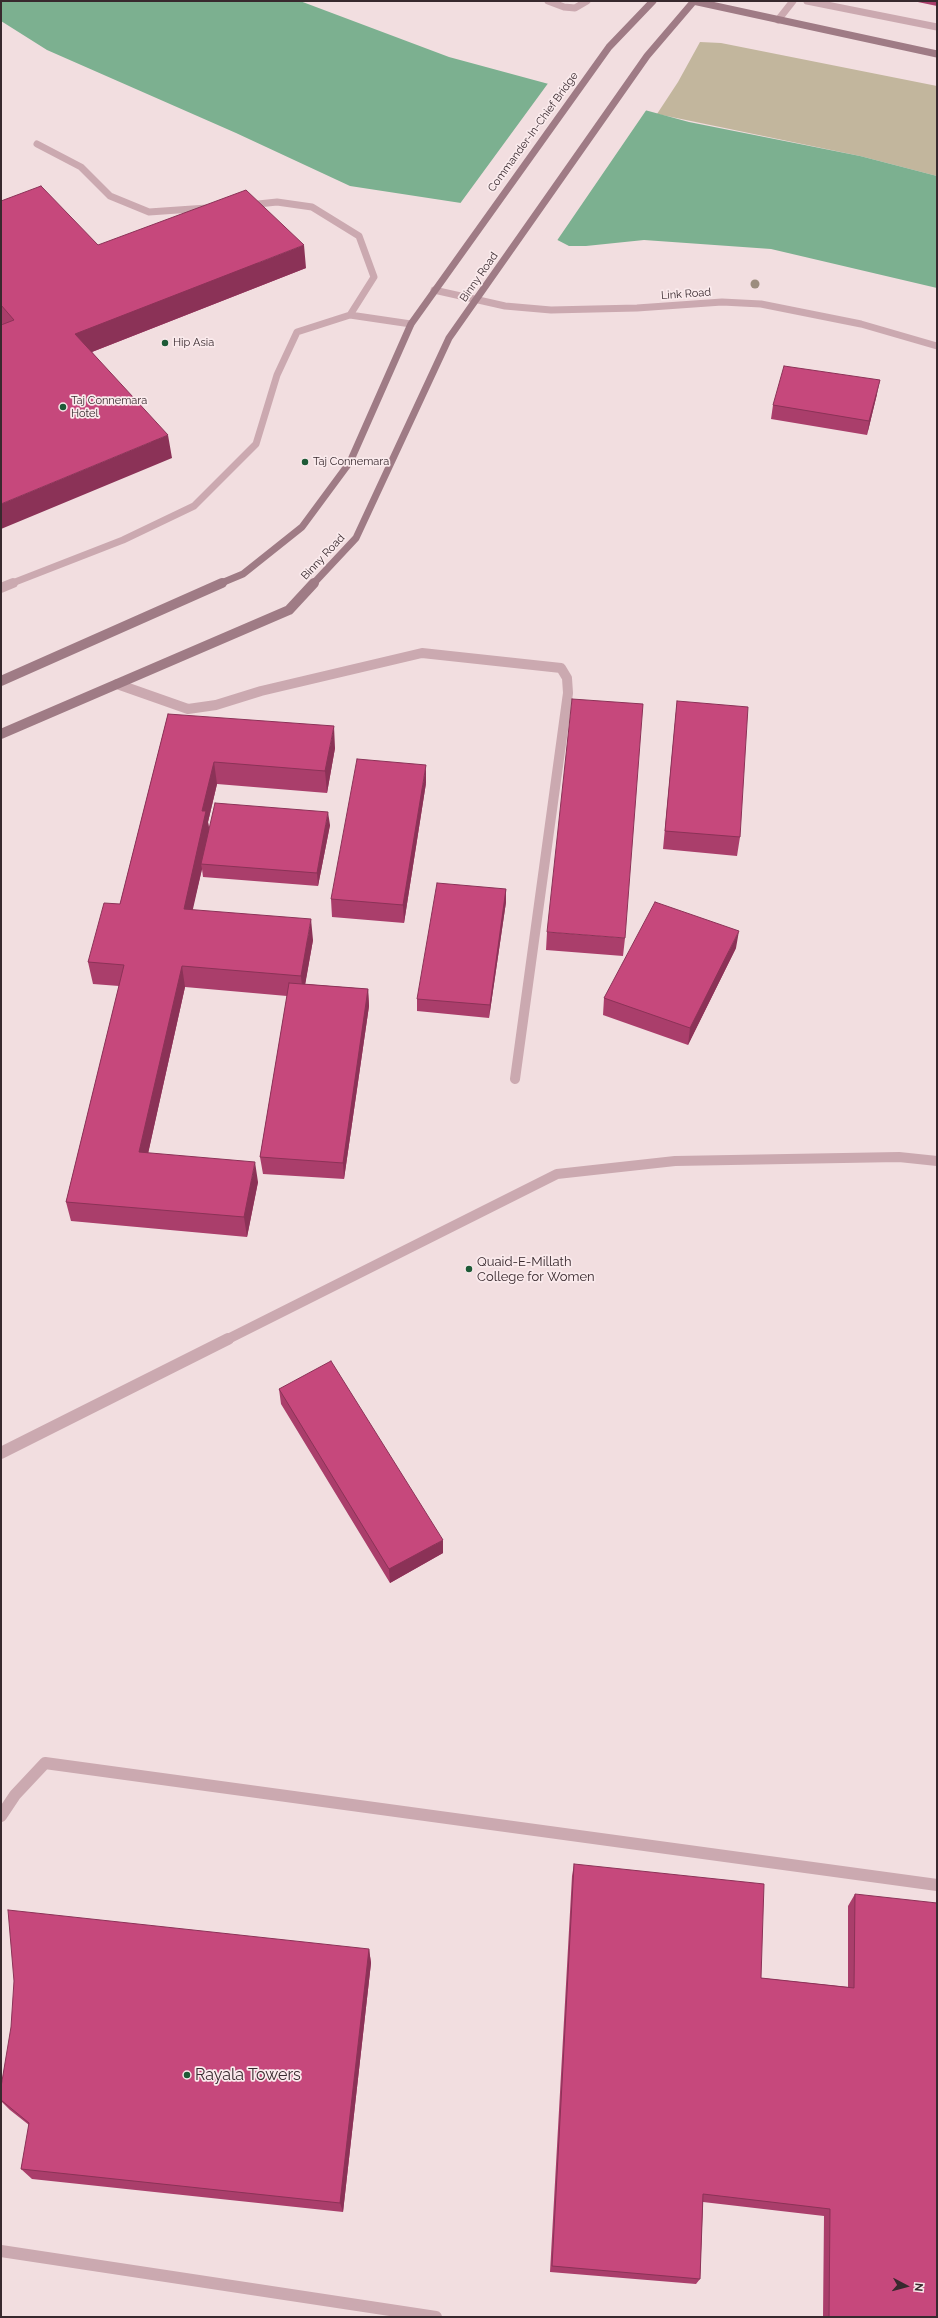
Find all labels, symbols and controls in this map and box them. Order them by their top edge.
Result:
street label: Commander-In-Chief Bridge [485,70,581,194]
street label: Binny Road [457,250,501,304]
street label: Link Road [660,286,712,302]
place label: Hip Asia [173,336,214,350]
marker: Hip Asia [160,338,170,348]
place label: Taj Connemara Hotel [71,394,147,420]
marker: Taj Connemara Hotel [58,402,68,412]
place label: Taj Connemara [313,455,389,469]
marker: Taj Connemara [300,457,310,467]
street label: Binny Road [299,531,347,583]
place label: Quaid-E-Millath College for Women [477,1254,595,1285]
marker: Quaid-E-Millath College for Women [464,1264,474,1274]
place label: Rayala Towers [195,2065,301,2085]
marker: Rayala Towers [182,2070,192,2080]
north arrow [886,2266,926,2306]
text: N [912,2282,925,2292]

